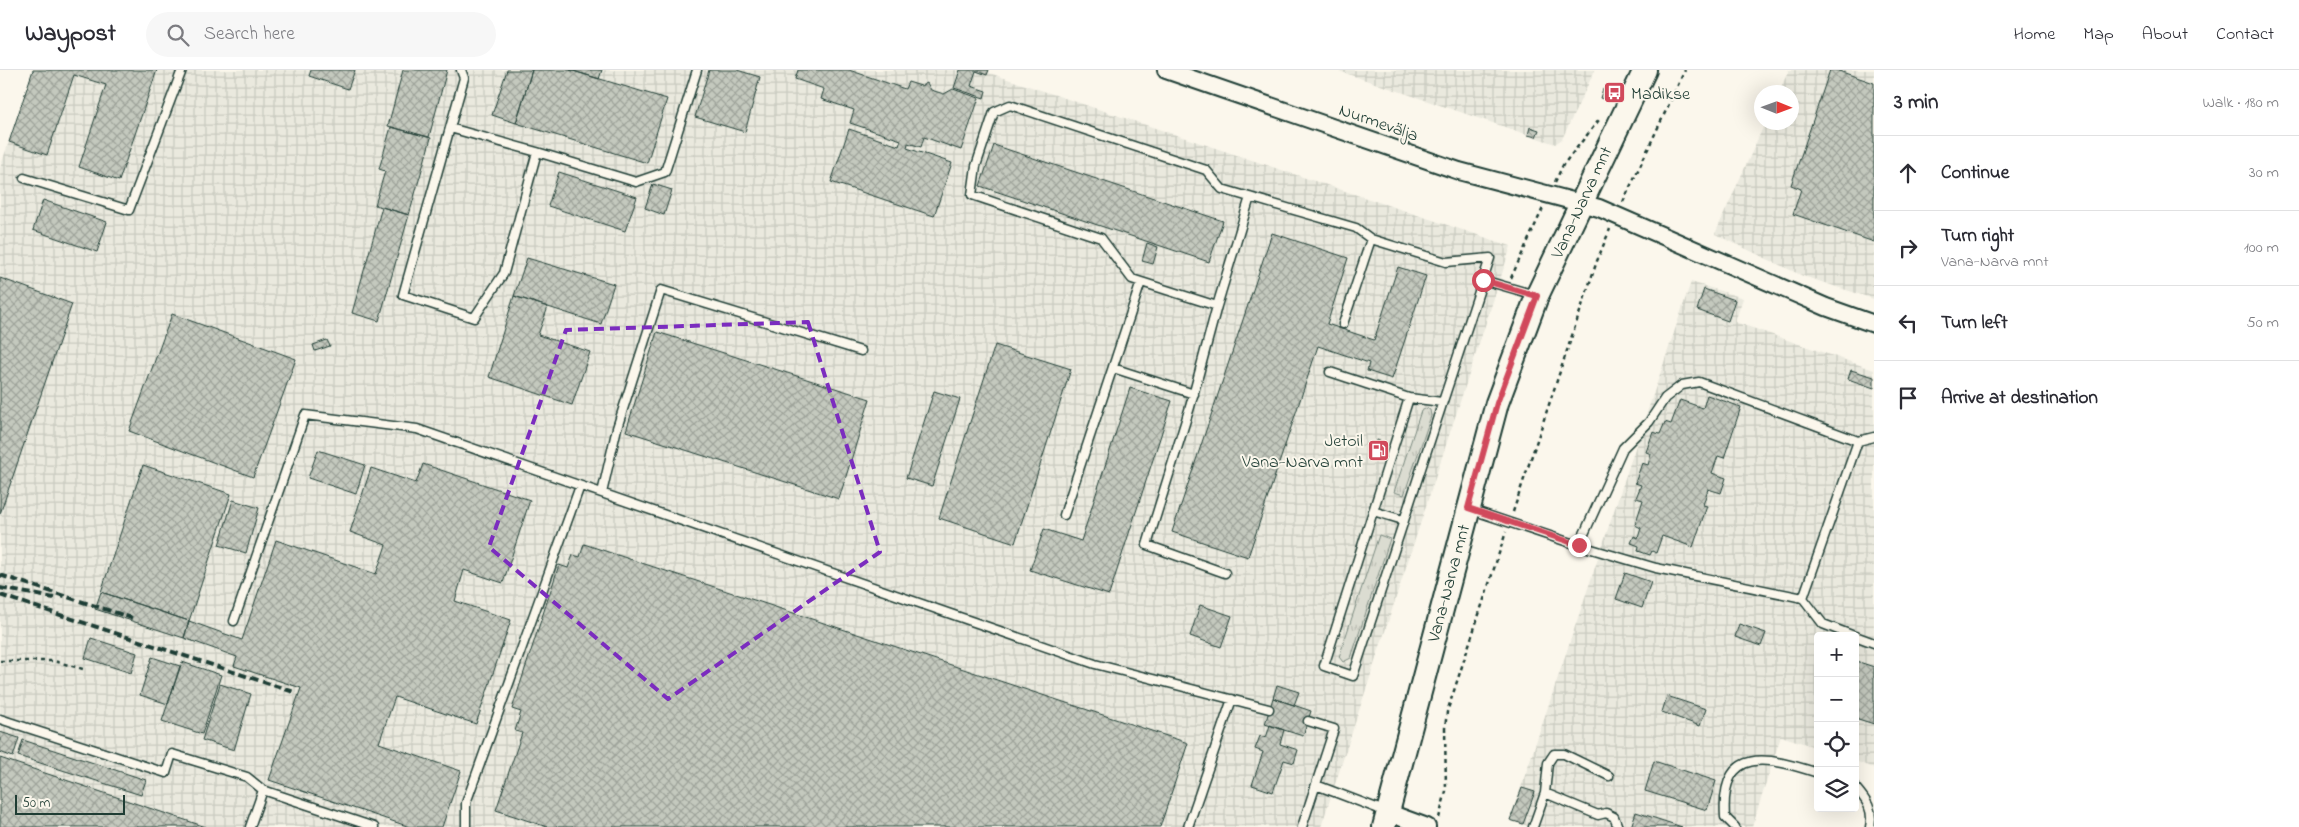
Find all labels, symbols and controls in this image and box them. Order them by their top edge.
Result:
search box [146,12,496,57]
text: Waypost [25,17,116,52]
icon: search [164,21,192,49]
text: Search here [204,21,295,48]
text: Home [2014,22,2055,48]
text: Map [2083,22,2114,48]
text: About [2142,22,2188,48]
text: Contact [2216,22,2274,48]
bus stop icon: Madikse [1603,81,1627,105]
place label: Madikse [1631,82,1691,108]
north arrow [1754,85,1799,130]
text: 3 min [1894,88,1938,118]
text: Walk · 180 m [2202,91,2279,115]
street label: Nurmevälja [1335,98,1422,150]
street label: Vana-Narva mnt [1545,143,1620,264]
icon: ahead [1894,159,1922,187]
text: Continue [1941,160,2009,187]
text: 30 m [2249,161,2279,185]
text: Turn right [1941,223,2014,250]
icon: right [1894,234,1922,262]
text: 100 m [2244,236,2279,260]
text: Vana-Narva mnt [1941,250,2049,274]
route start [1472,269,1495,292]
icon: left [1894,309,1922,337]
text: Turn left [1941,310,2008,337]
text: 50 m [2247,311,2279,335]
icon: arrive [1894,384,1922,412]
text: Arrive at destination [1941,385,2098,412]
place label: Jetoil Vana-Narva mnt [1241,429,1363,476]
fuel station icon: Jetoil Vana-Narva mnt [1367,438,1391,462]
street label: Vana-Narva mnt [1421,522,1478,646]
route end [1568,534,1591,557]
map controls [1814,632,1859,812]
button: + [1814,632,1859,677]
button: − [1814,677,1859,722]
button: locate [1814,722,1859,767]
button: layers [1814,767,1859,812]
scale bar [15,792,125,815]
text: 50 m [22,793,50,814]

